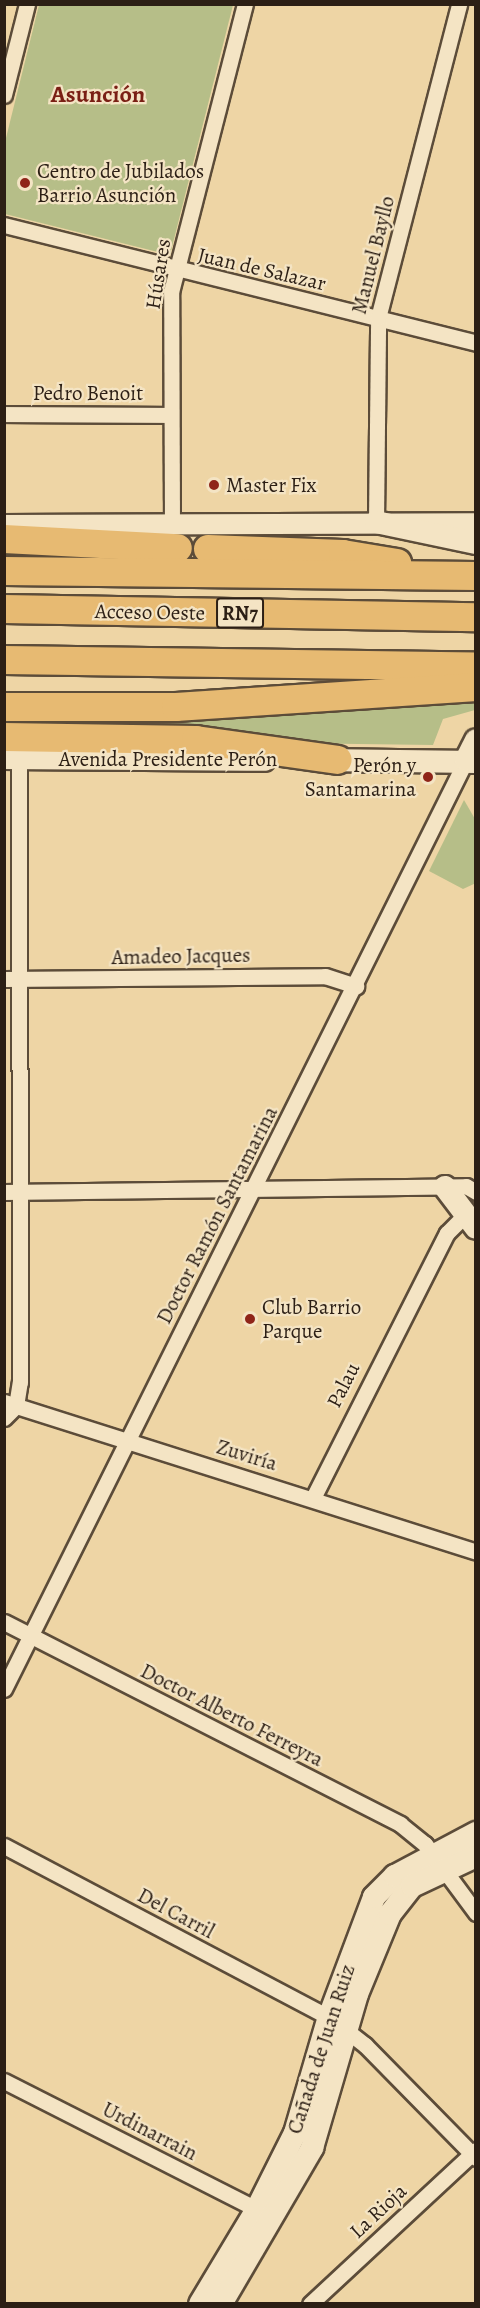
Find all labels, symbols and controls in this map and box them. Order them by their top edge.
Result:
district label: Asunción [51,81,145,109]
place label: Centro de Jubilados Barrio Asunción [37,158,204,208]
marker: Centro de Jubilados Barrio Asunción [18,176,32,190]
street label: Manuel Bayllo [346,193,400,317]
street label: Húsares [140,237,176,311]
street label: Juan de Salazar [195,242,329,296]
street label: Pedro Benoit [33,380,143,406]
place label: Master Fix [226,472,317,498]
marker: Master Fix [207,478,221,492]
road number: RN7 [216,596,264,630]
street label: Acceso Oeste [95,598,205,626]
street label: Avenida Presidente Perón [59,746,277,772]
place label: Perón y Santamarina [305,752,416,802]
marker: Perón y Santamarina [421,770,435,784]
street label: Amadeo Jacques [111,942,251,970]
street label: Doctor Ramón Santamarina [151,1102,283,1328]
place label: Club Barrio Parque [262,1294,361,1344]
marker: Club Barrio Parque [243,1312,257,1326]
street label: Palau [321,1358,365,1412]
street label: Zuviría [214,1434,280,1476]
street label: Doctor Alberto Ferreyra [136,1658,328,1772]
street label: Del Carril [133,1882,219,1944]
street label: Cañada de Juan Ruiz [282,1961,360,2137]
street label: Urdinarrain [98,2096,202,2166]
street label: La Rioja [344,2178,412,2244]

